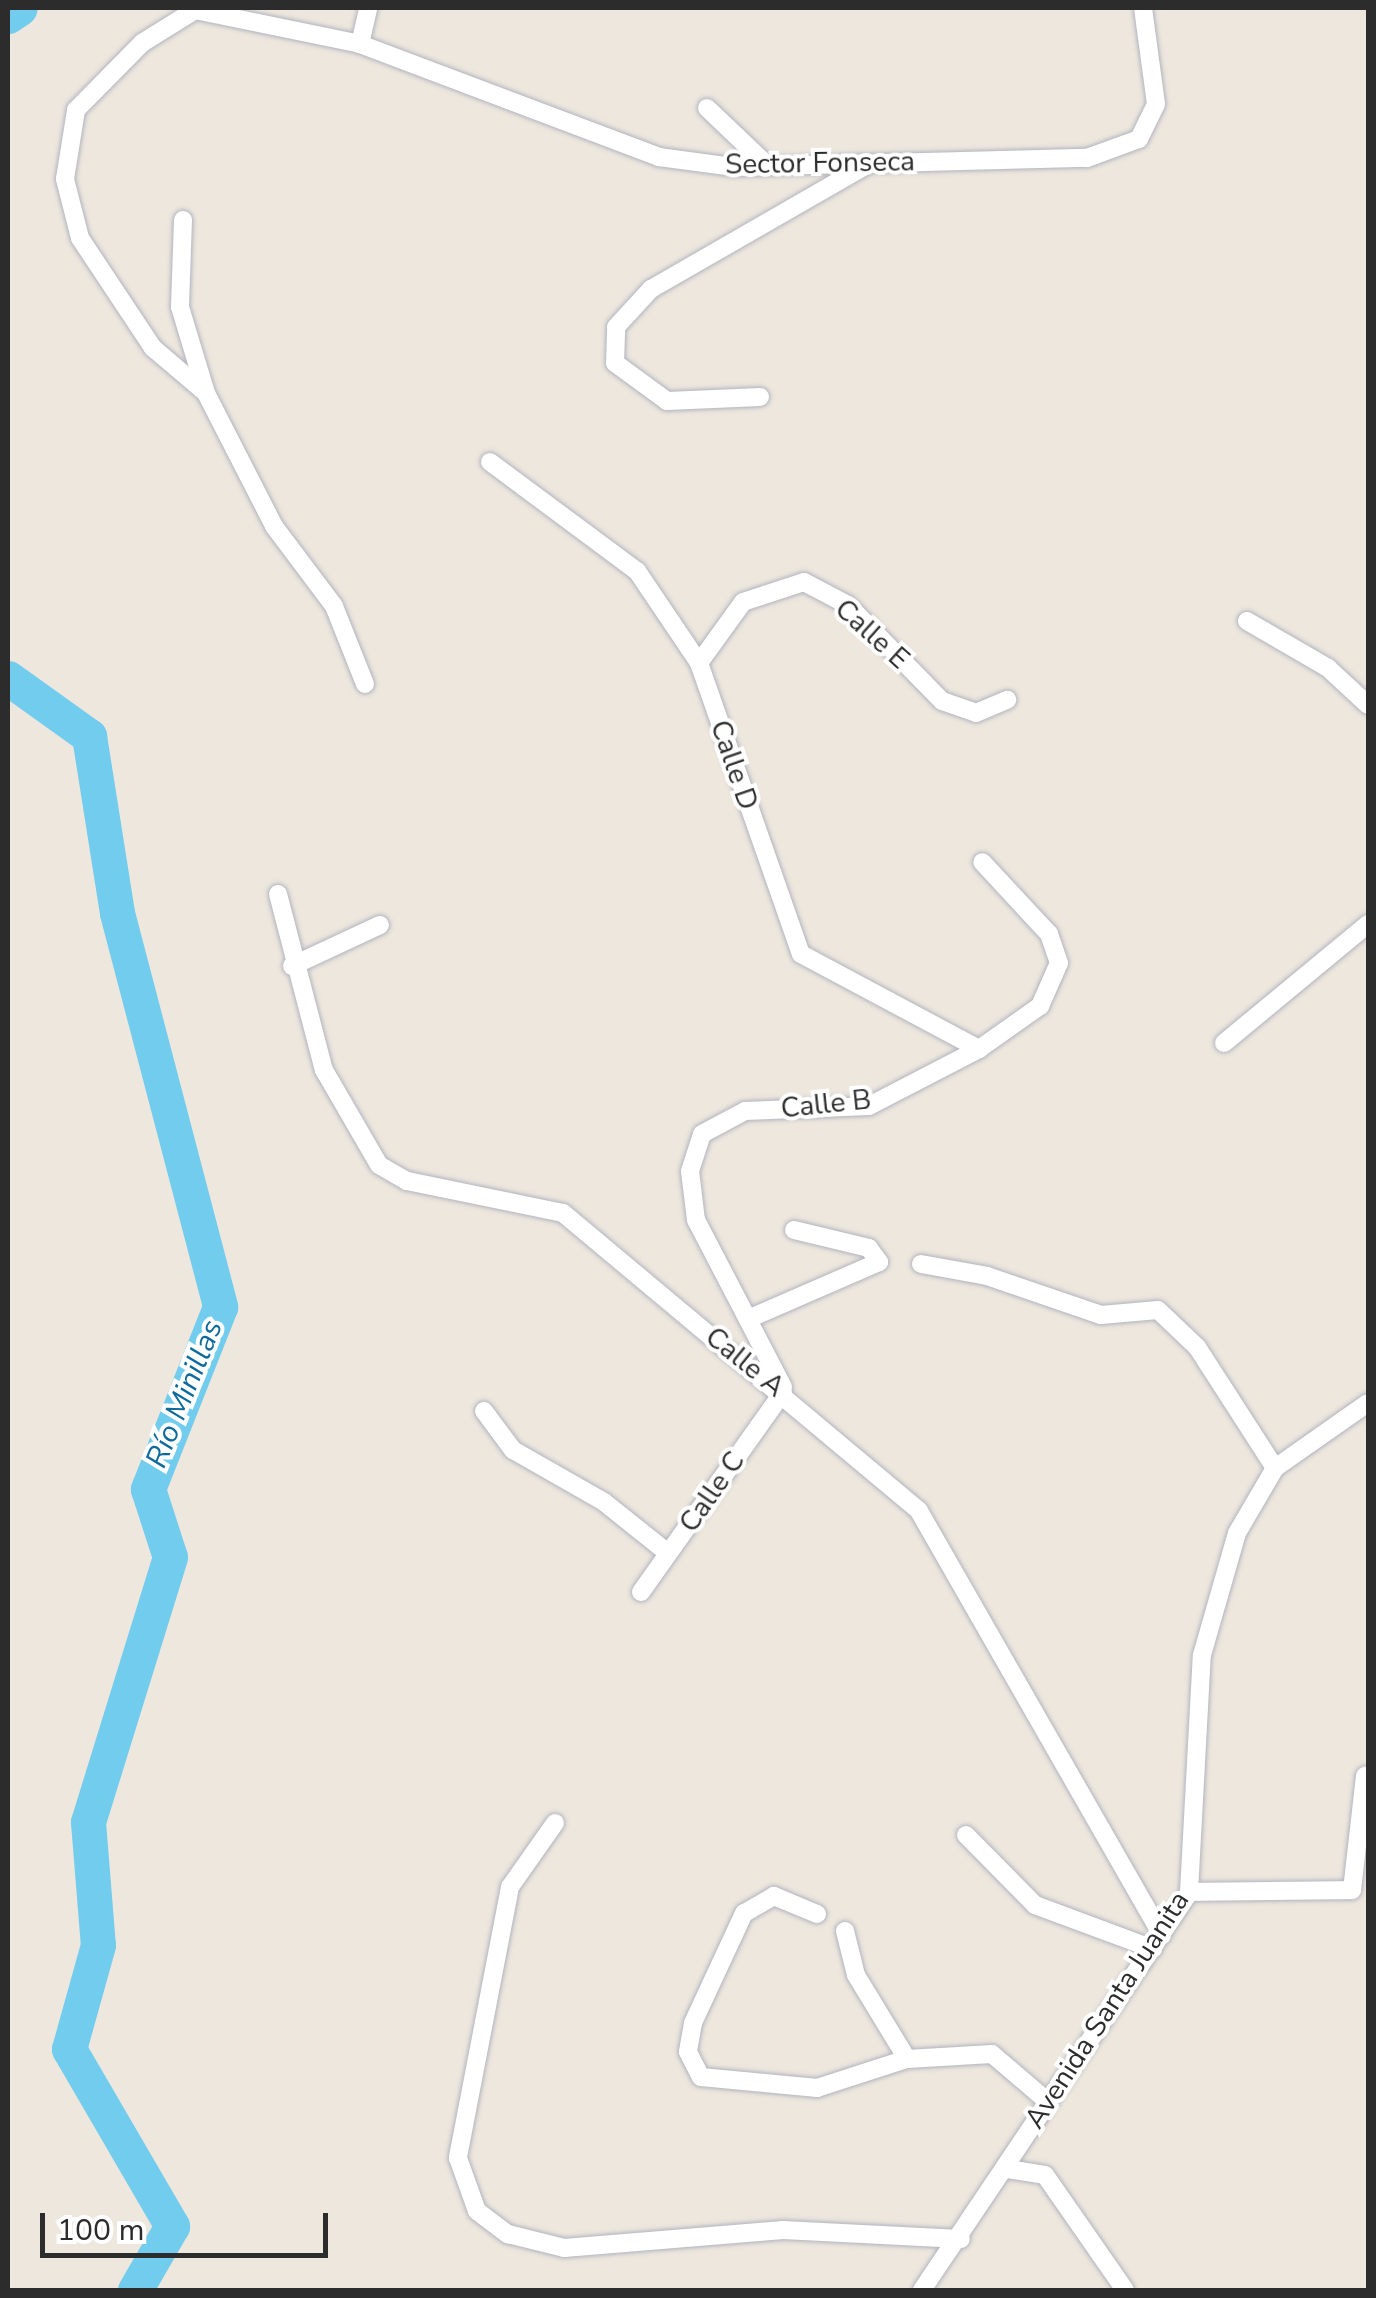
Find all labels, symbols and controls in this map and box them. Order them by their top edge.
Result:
street label: Sector Fonseca [725,145,915,181]
street label: Calle E [828,592,916,676]
street label: Calle D [703,716,765,814]
street label: Calle B [779,1083,873,1125]
water label: Río Minillas [139,1315,231,1473]
street label: Calle A [699,1320,791,1404]
street label: Calle C [672,1445,752,1539]
street label: Avenida Santa Juanita [1018,1885,1196,2135]
scale bar [45,2193,332,2255]
text: 100 m [57,2210,144,2251]

